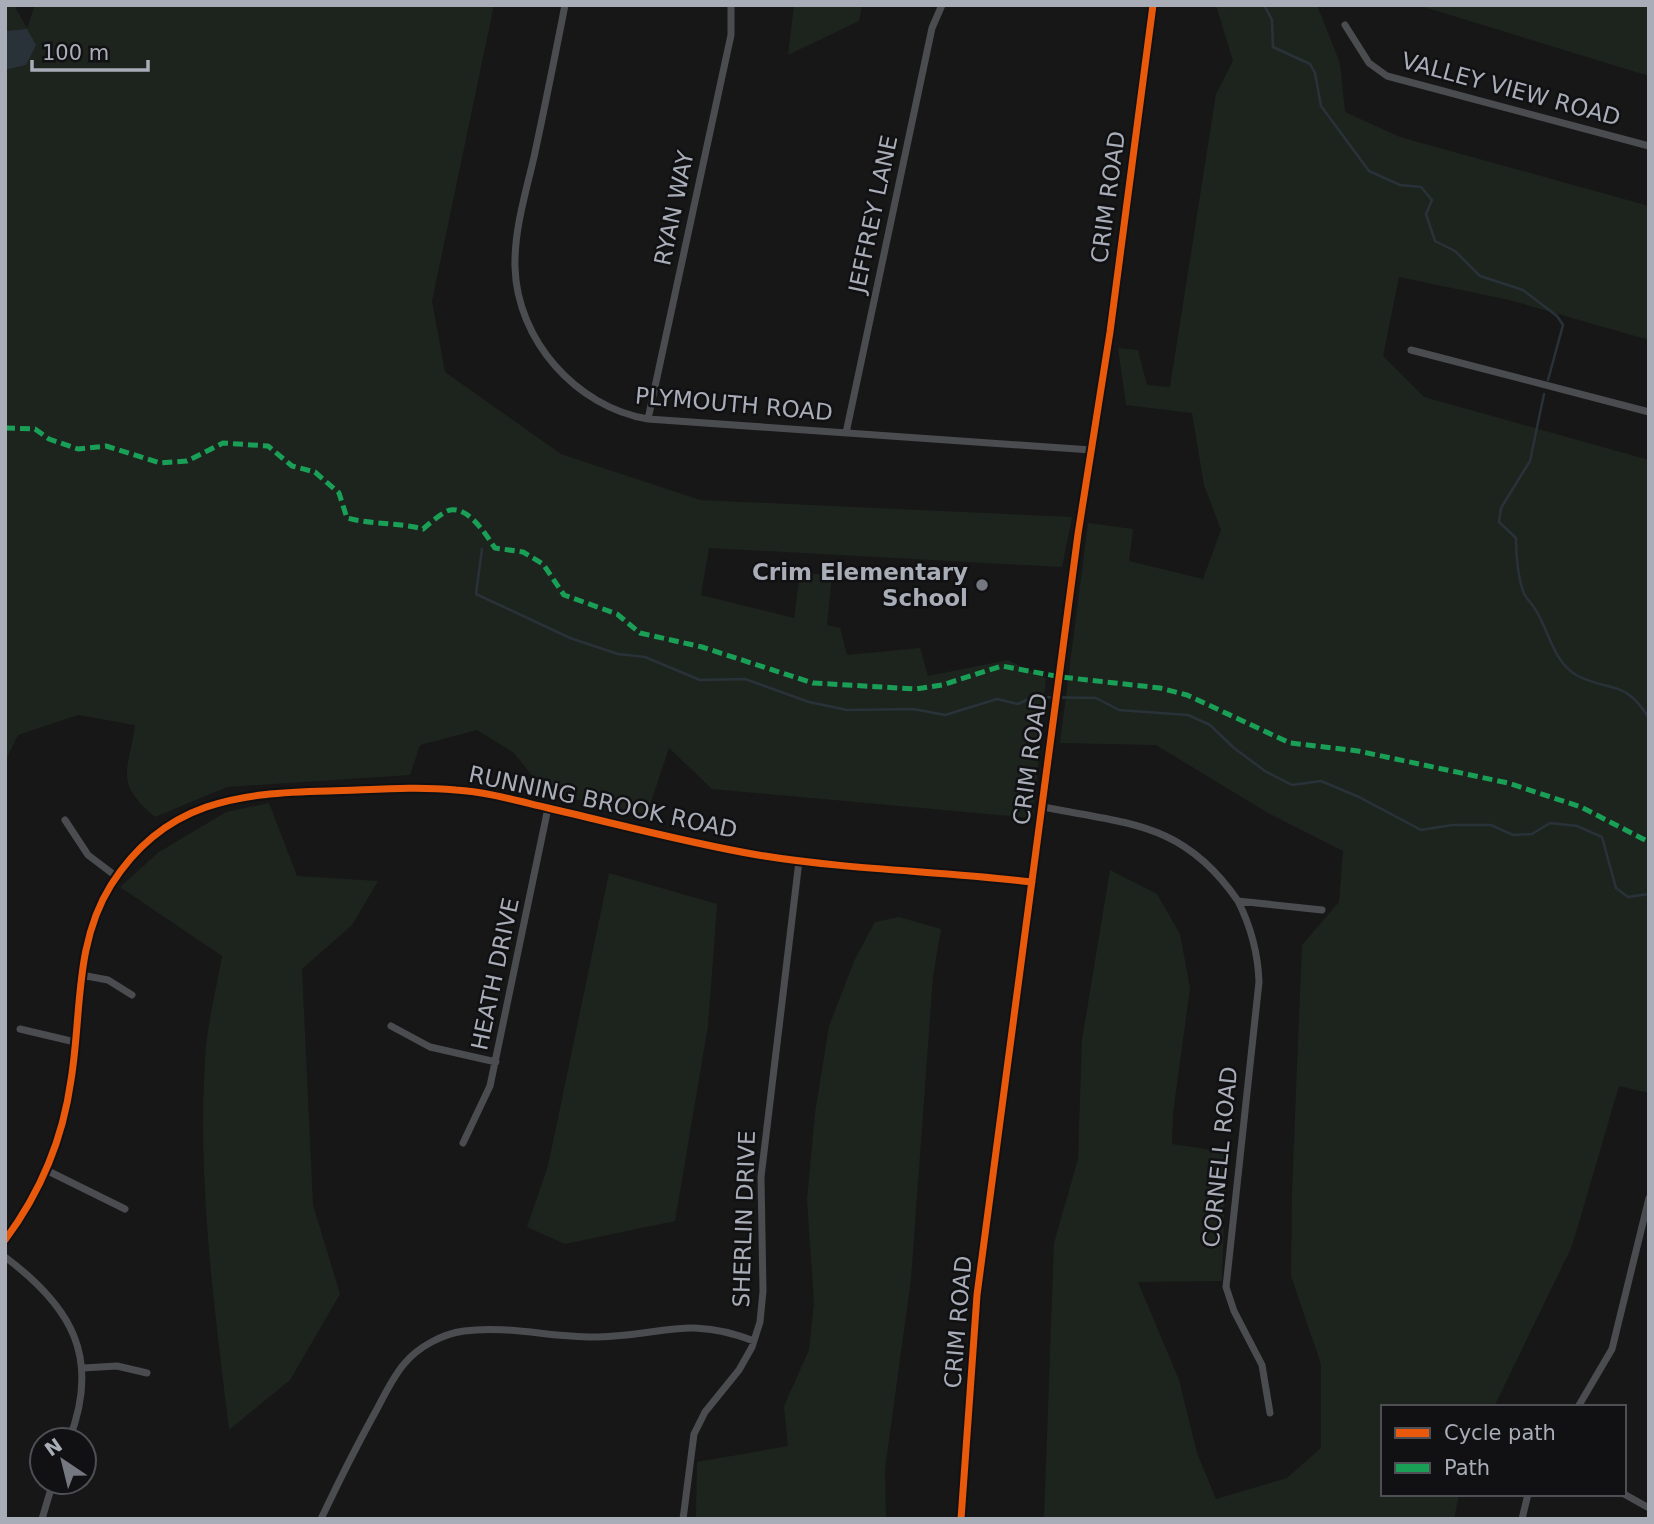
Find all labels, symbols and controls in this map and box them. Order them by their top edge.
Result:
scale bar [32,28,147,72]
text: 100 m [42,41,109,65]
street label: VALLEY VIEW ROAD [1399,47,1623,131]
street label: CRIM ROAD [1086,129,1130,265]
street label: JEFFREY LANE [843,133,902,297]
street label: RYAN WAY [649,147,699,268]
street label: PLYMOUTH ROAD [634,382,834,426]
place label: Crim Elementary School [752,559,968,611]
marker: Crim Elementary School [974,577,990,593]
street label: CRIM ROAD [1008,691,1052,827]
street label: RUNNING BROOK ROAD [466,761,740,843]
street label: HEATH DRIVE [466,895,524,1053]
street label: CORNELL ROAD [1198,1065,1242,1249]
street label: SHERLIN DRIVE [728,1130,760,1308]
street label: CRIM ROAD [939,1255,977,1389]
legend [1381,1405,1626,1496]
text: Cycle path [1444,1421,1556,1445]
north arrow [28,1426,98,1496]
text: N [40,1434,66,1461]
text: Path [1444,1456,1490,1480]

